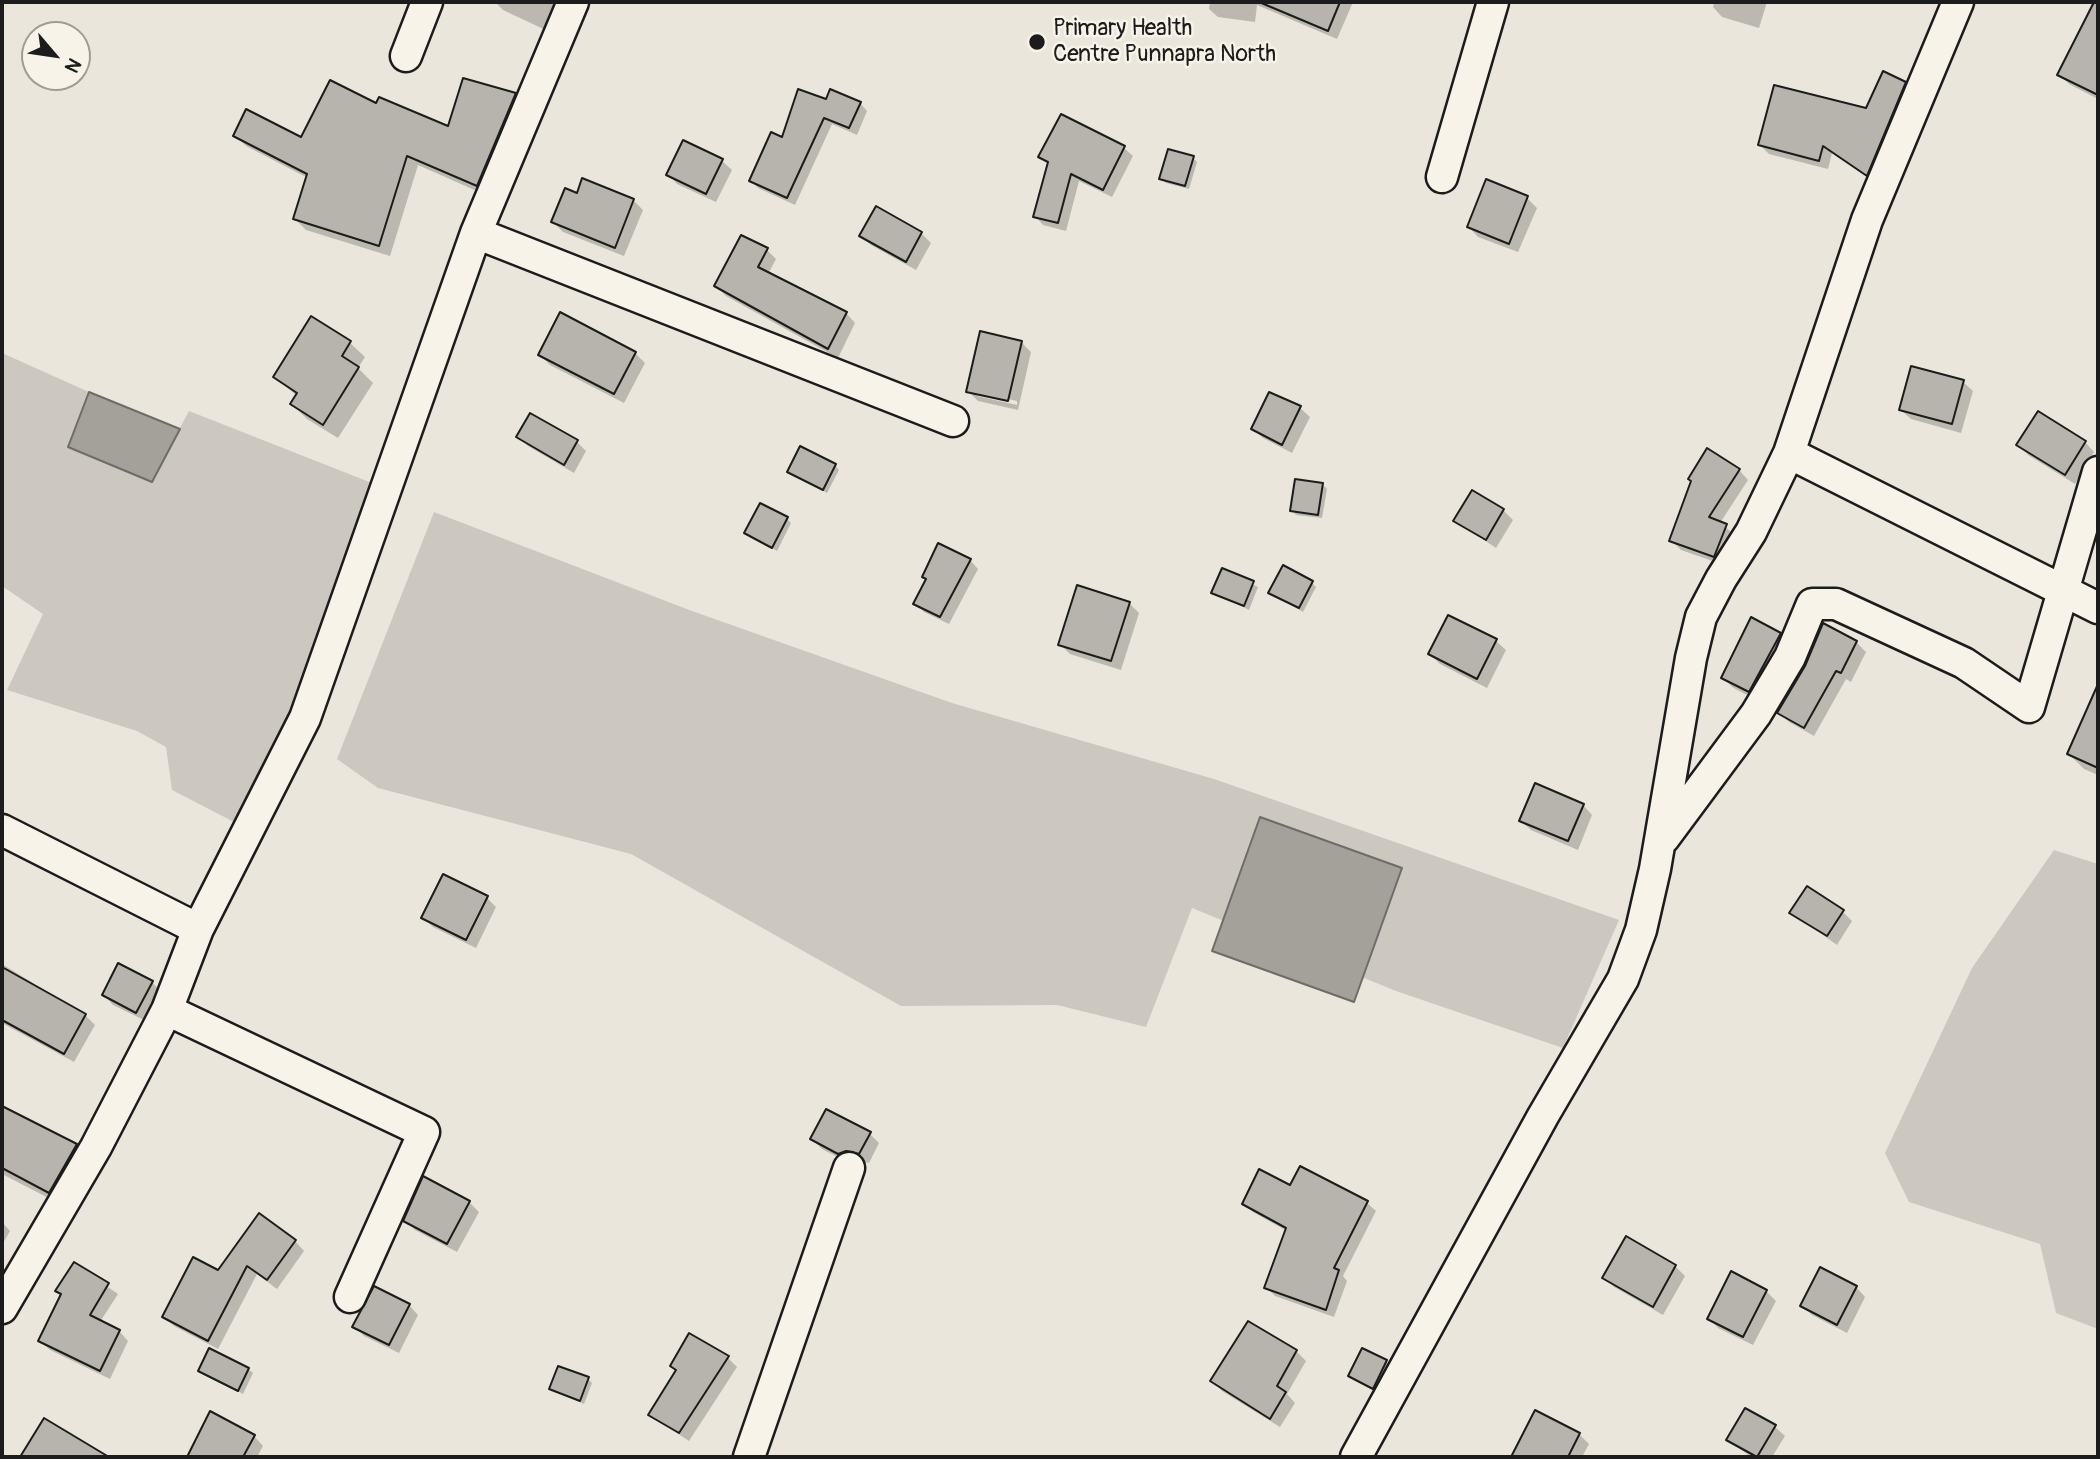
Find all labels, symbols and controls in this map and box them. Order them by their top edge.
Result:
place label: Primary Health Centre Punnapra North [1053,15,1276,69]
north arrow [21,21,91,91]
marker: Primary Health Centre Punnapra North [1027,32,1047,52]
text: N [59,54,86,77]

